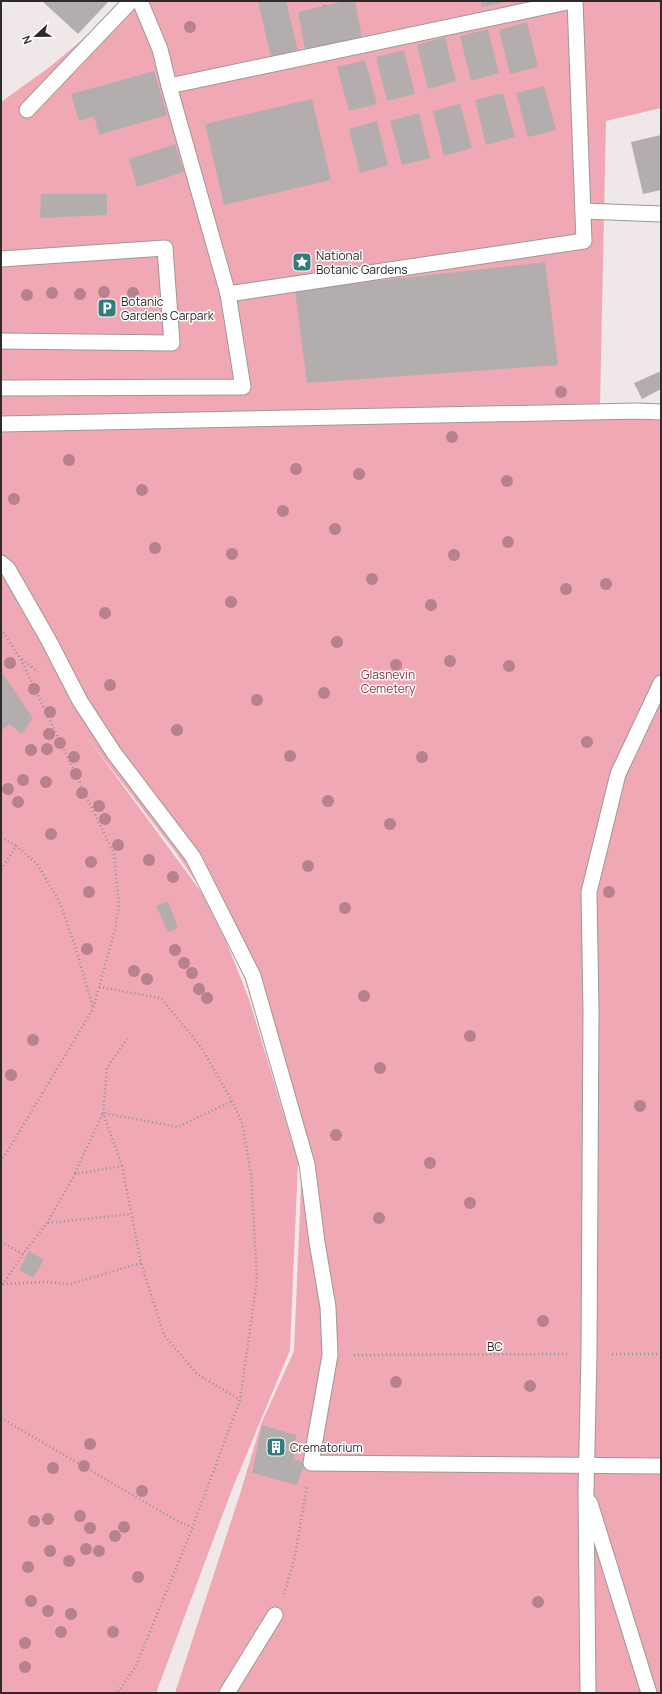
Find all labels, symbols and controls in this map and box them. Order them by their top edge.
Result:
north arrow [16,16,56,56]
text: N [18,33,35,46]
place label: National Botanic Gardens [316,247,408,278]
place icon: National Botanic Gardens [291,251,313,273]
place label: Botanic Gardens Carpark [121,293,215,324]
parking icon: Botanic Gardens Carpark [96,297,118,319]
park label: Glasnevin Cemetery [361,666,416,697]
street label: BC [487,1338,503,1355]
building icon: Crematorium [265,1436,287,1458]
place label: Crematorium [290,1439,363,1456]

